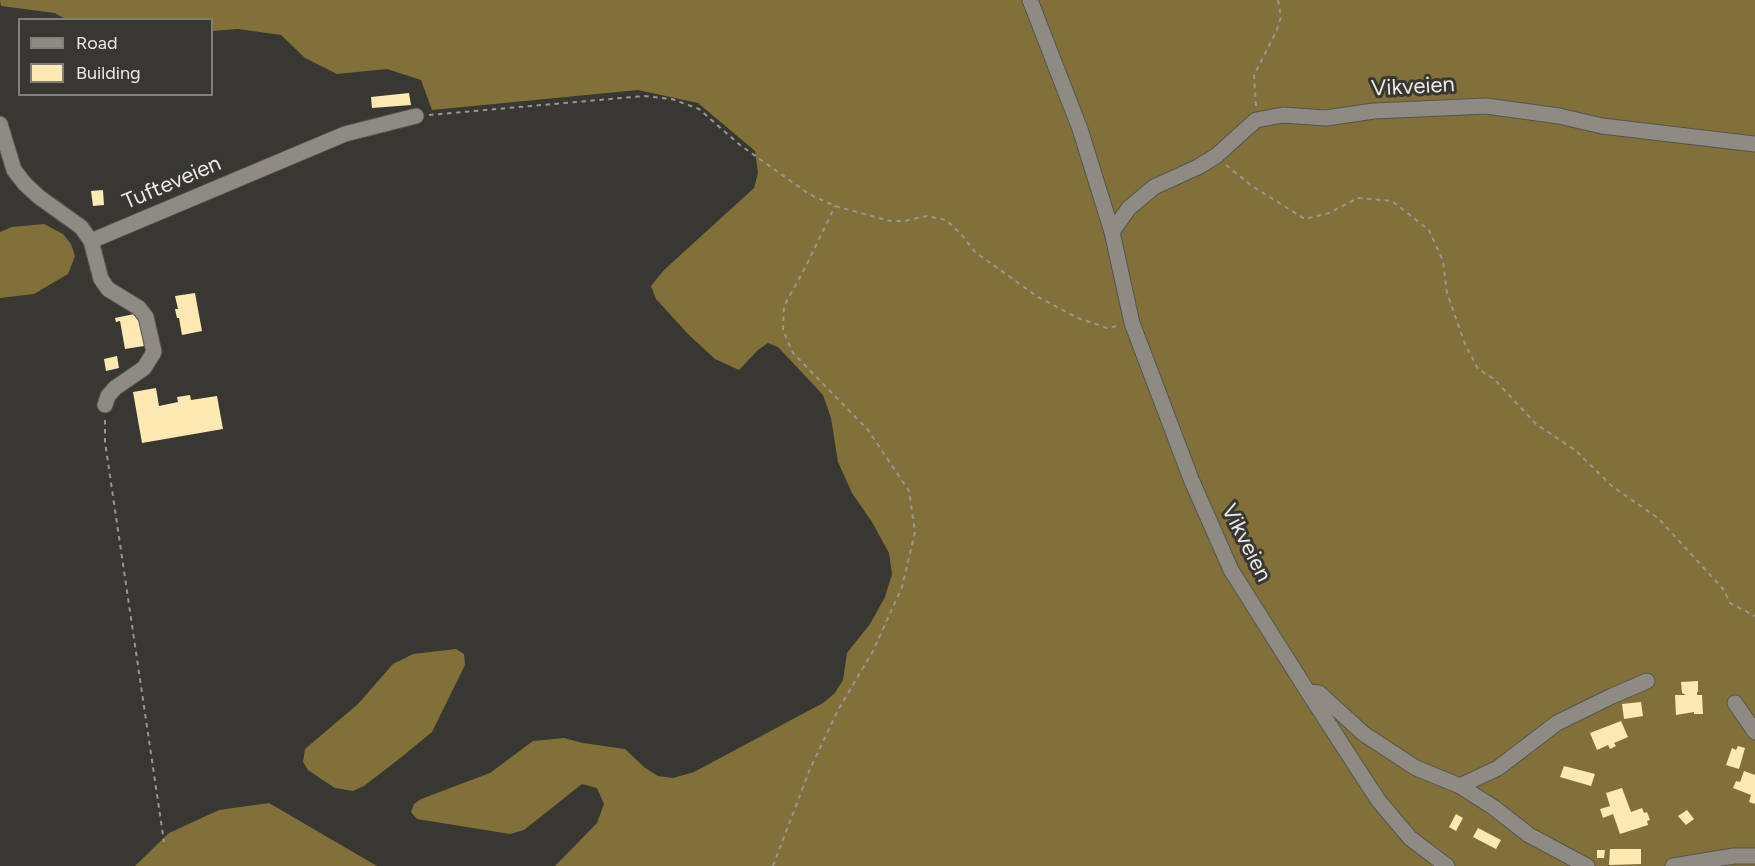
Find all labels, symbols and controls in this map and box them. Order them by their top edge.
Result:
legend [18,18,213,96]
text: Road [76,32,117,54]
text: Building [76,62,141,84]
street label: Vikveien [1371,72,1455,102]
street label: Tufteveien [119,151,225,215]
street label: Vikveien [1215,500,1277,586]

